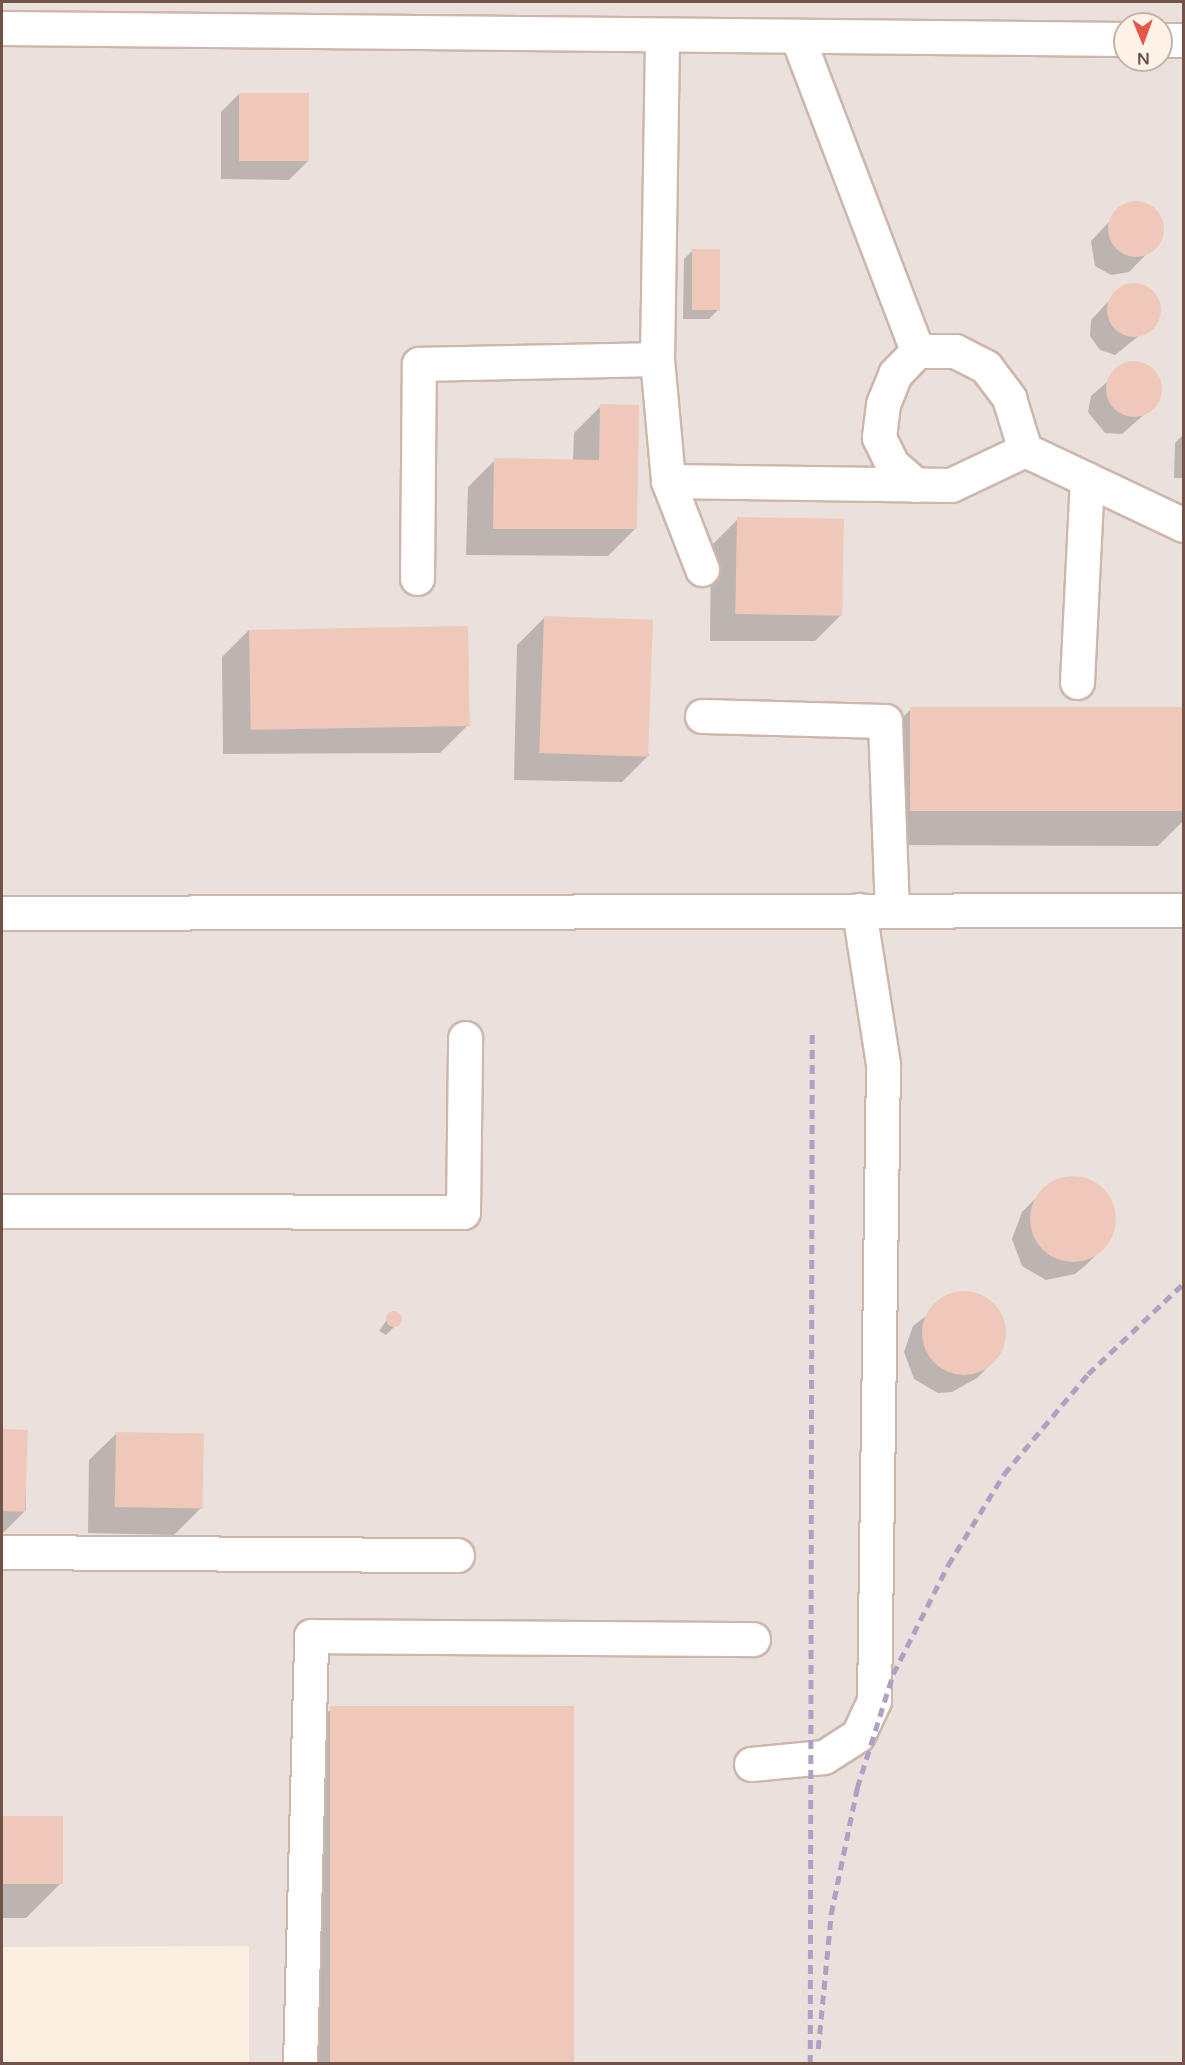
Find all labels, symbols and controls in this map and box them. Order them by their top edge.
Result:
north arrow [1113,12,1173,72]
text: N [1137,48,1150,68]

